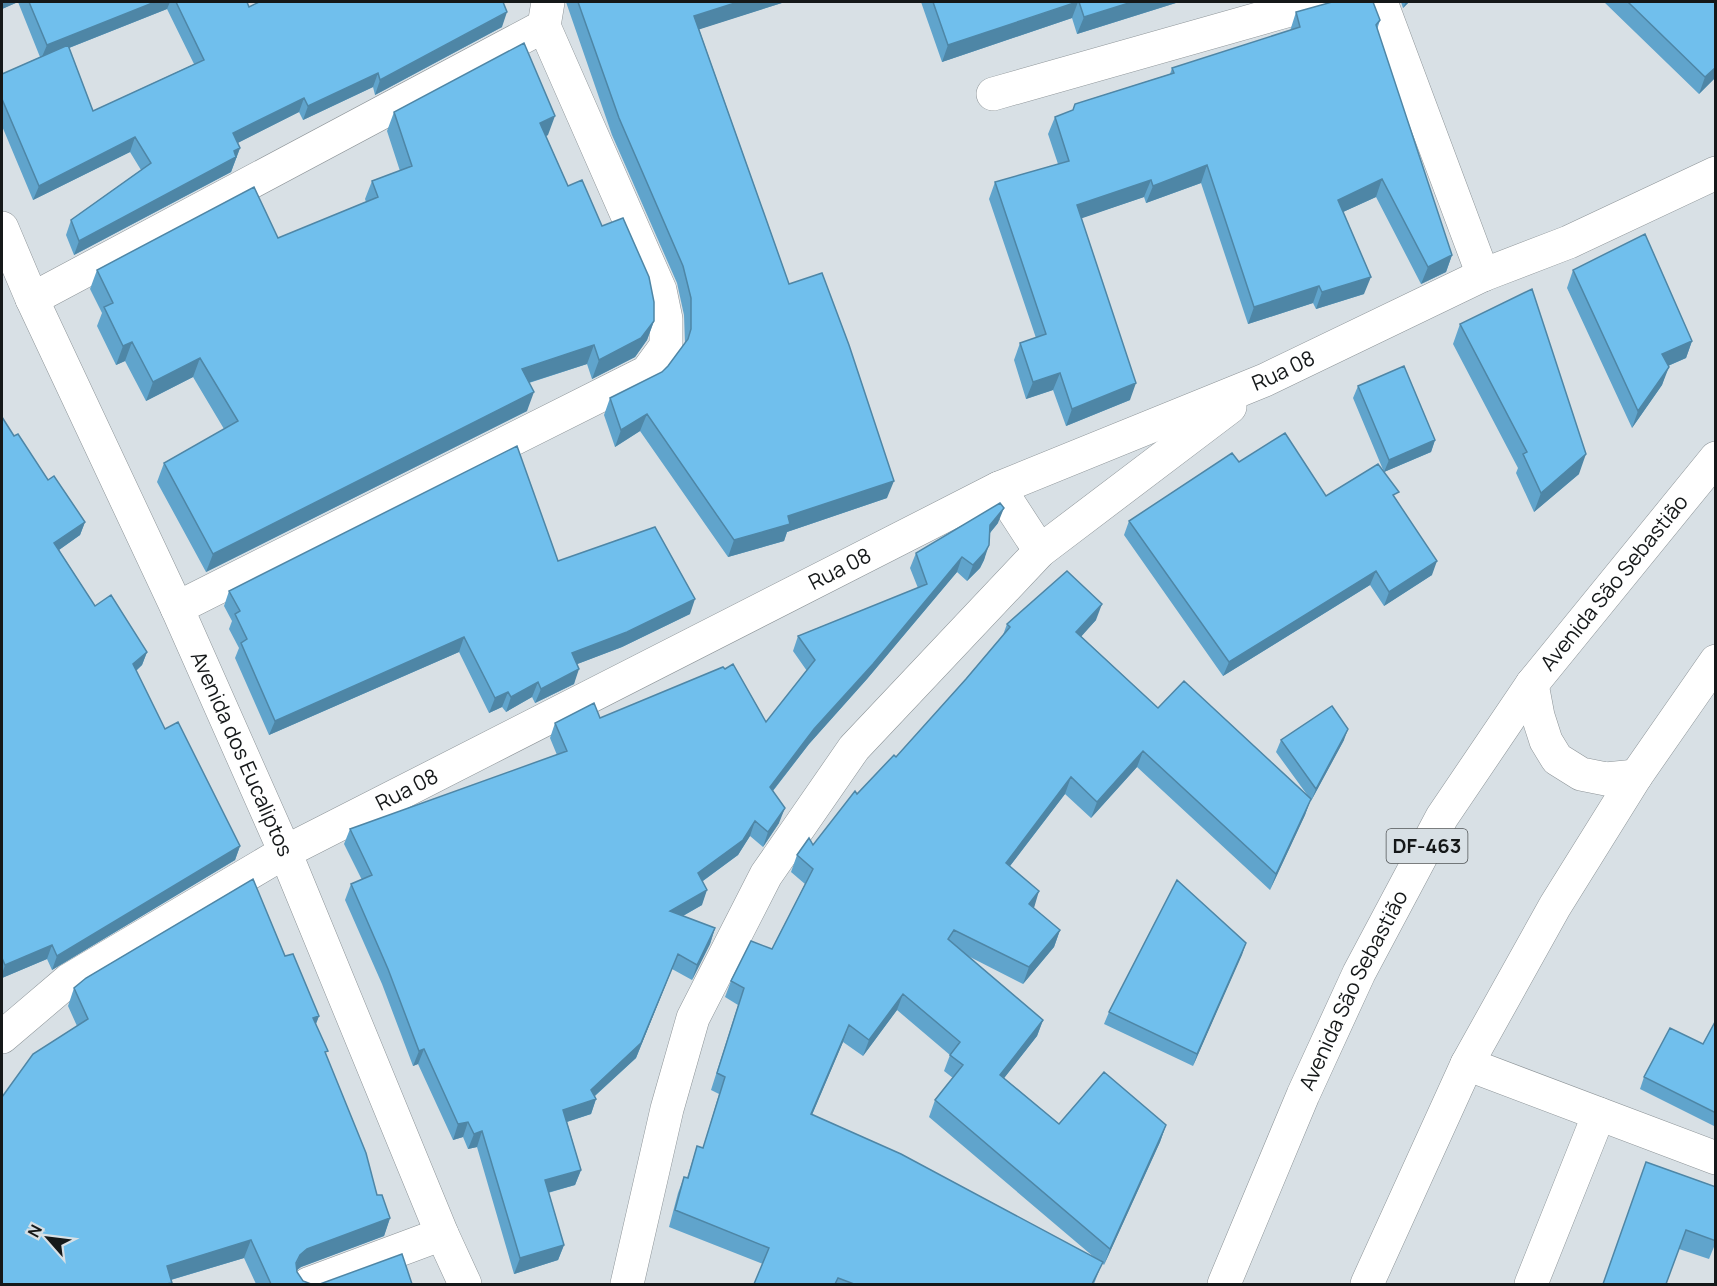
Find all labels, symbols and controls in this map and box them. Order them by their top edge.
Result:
street label: Rua 08 [1247,343,1319,397]
street label: Avenida São Sebastião [1534,488,1694,676]
street label: Rua 08 [804,541,876,596]
street label: Avenida dos Eucaliptos [185,646,300,861]
street label: Rua 08 [371,761,443,817]
road number: DF-463 [1386,829,1468,863]
street label: Avenida São Sebastião [1292,885,1414,1095]
north arrow [18,1208,78,1268]
text: N [22,1221,47,1241]

